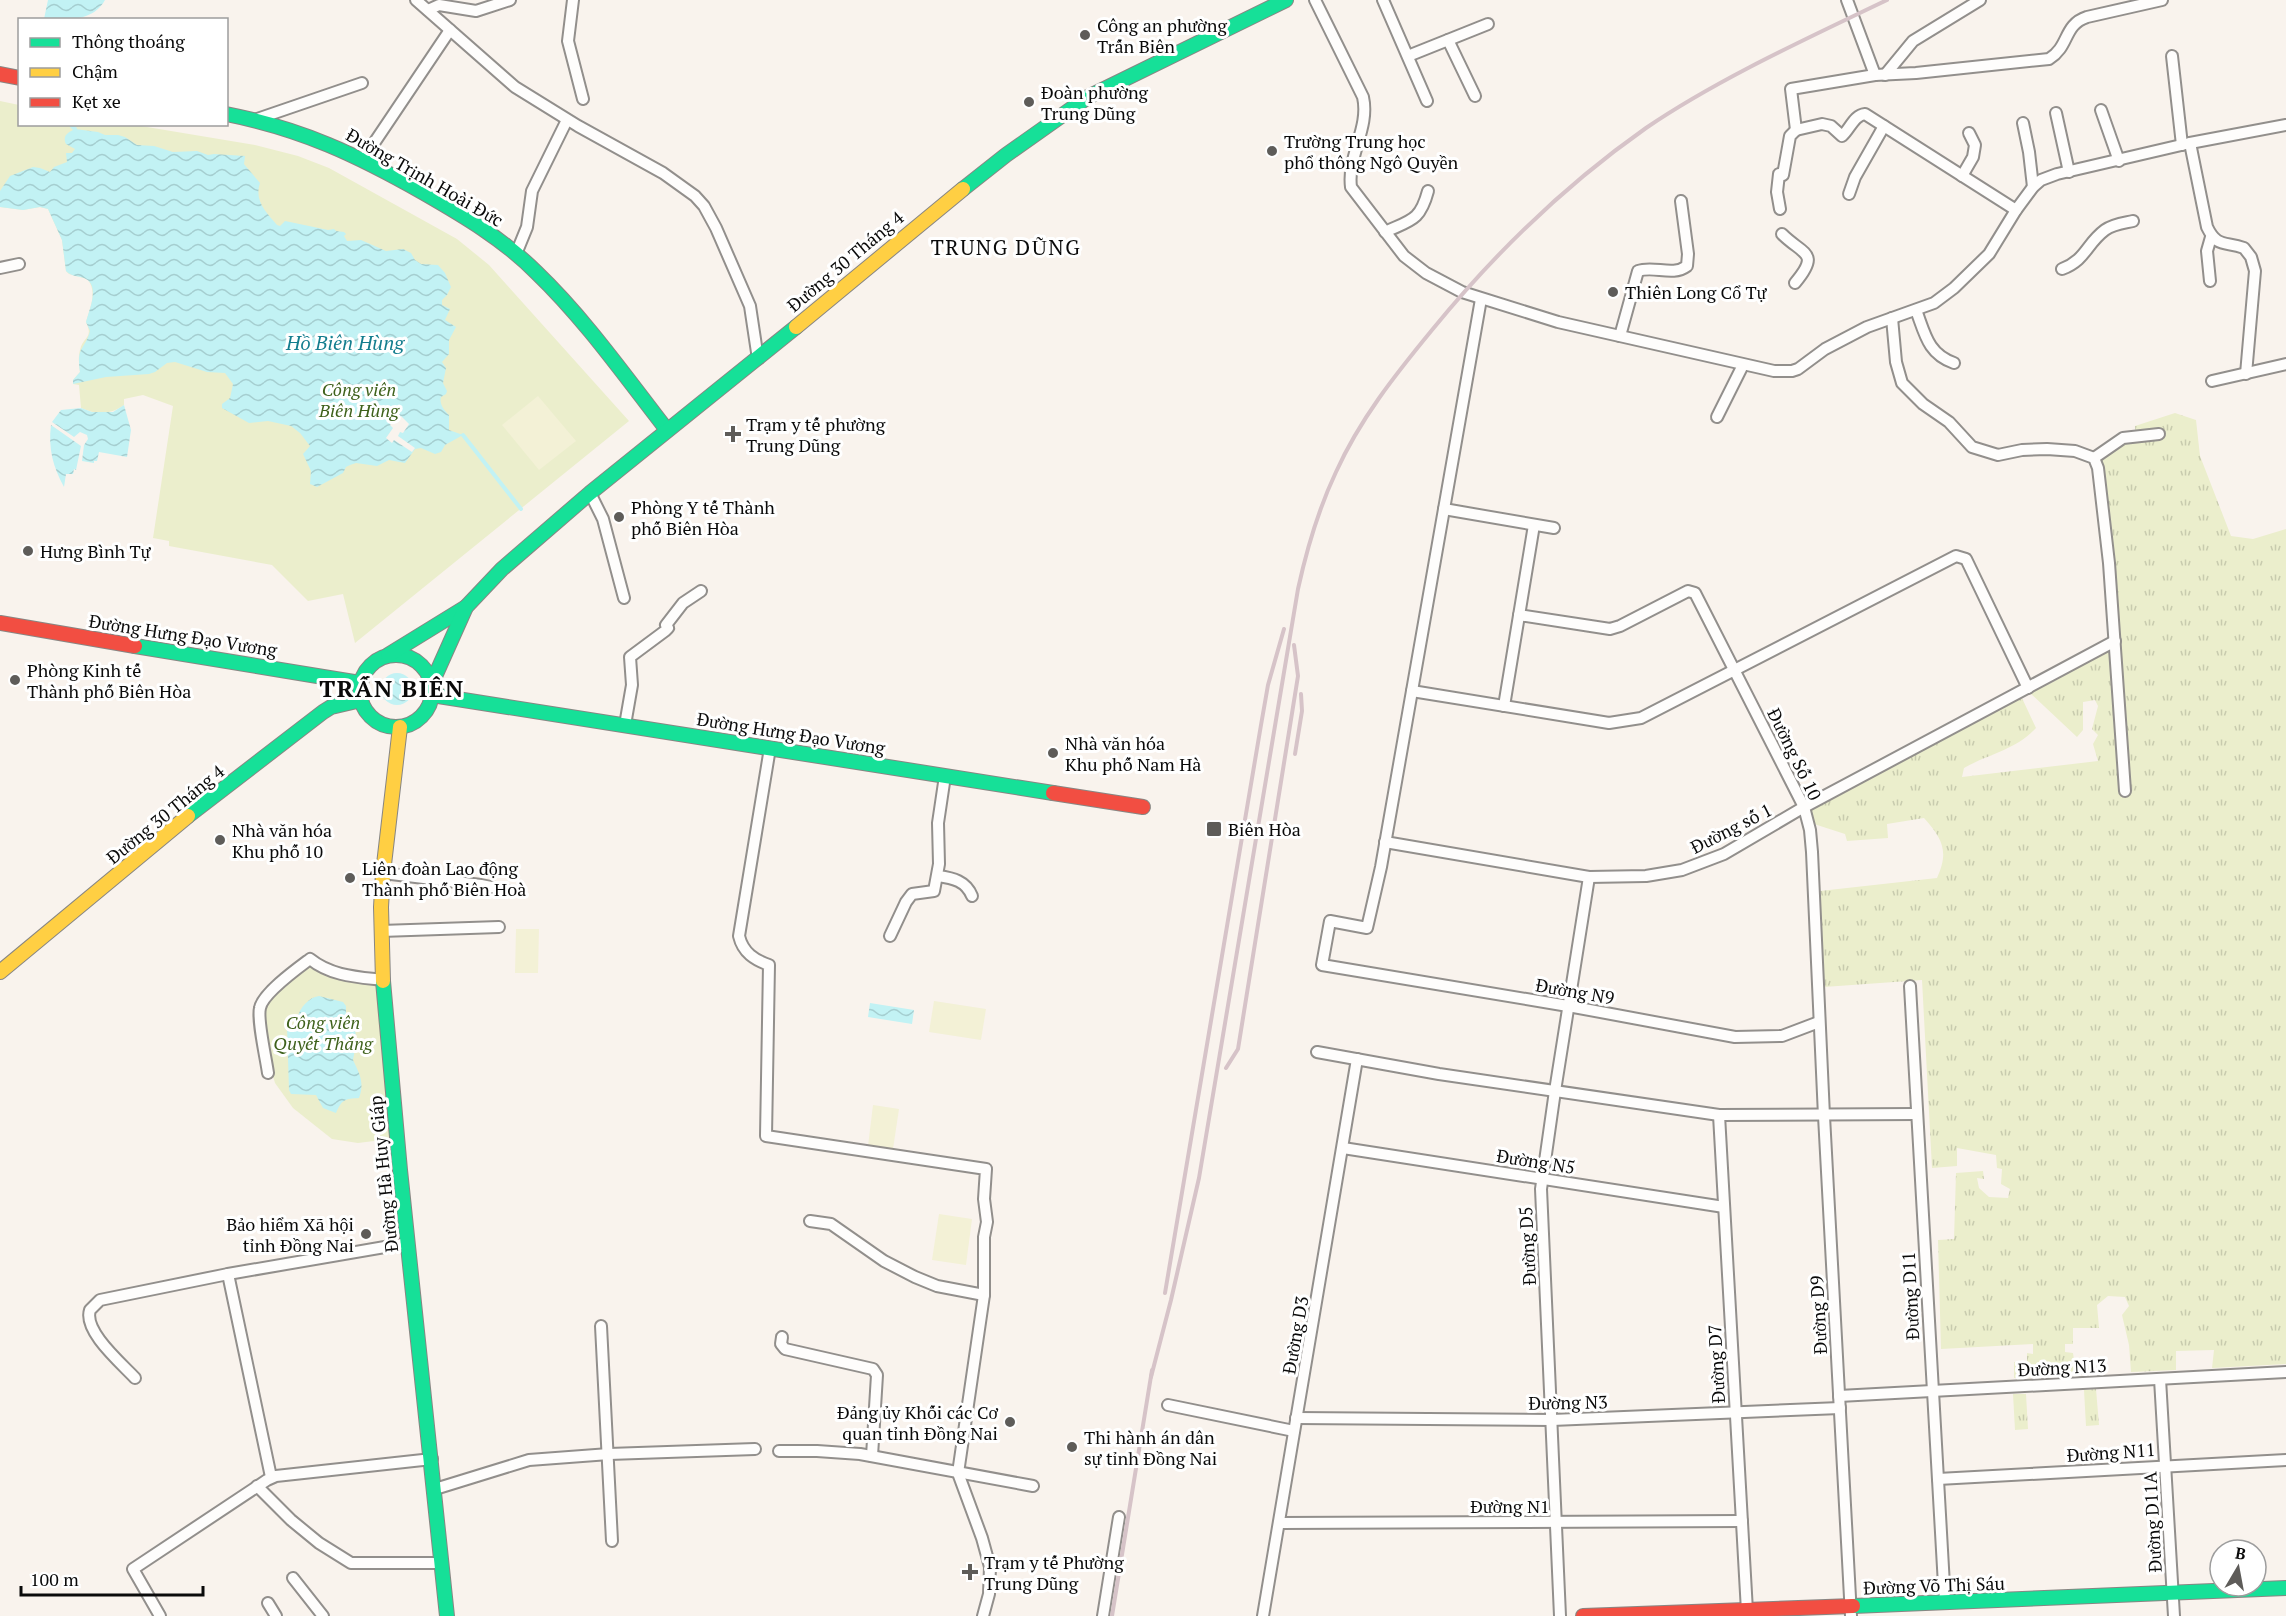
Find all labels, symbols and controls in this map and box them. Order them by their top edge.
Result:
place label: Công an phường Trấn Biên [1097,13,1228,58]
legend [18,18,228,126]
marker: Công an phường Trấn Biên [1078,28,1092,42]
text: Thông thoáng [72,29,185,53]
text: Chậm [72,59,118,83]
place label: Đoàn phường Trung Dũng [1041,80,1149,125]
text: Kẹt xe [72,89,121,113]
marker: Đoàn phường Trung Dũng [1022,95,1036,109]
street label: Đường Trịnh Hoài Đức [342,122,508,232]
place label: Trường Trung học phổ thông Ngô Quyền [1284,129,1459,174]
marker: Trường Trung học phổ thông Ngô Quyền [1265,144,1279,158]
street label: Đường 30 Tháng 4 [782,205,909,317]
district label: TRUNG DŨNG [931,233,1081,261]
place label: Thiên Long Cổ Tự [1625,280,1768,304]
marker: Thiên Long Cổ Tự [1606,285,1620,299]
water label: Hồ Biên Hùng [285,329,405,356]
park label: Công viên Biên Hùng [318,377,400,422]
place label: Trạm y tế phường Trung Dũng [746,412,886,457]
marker: Trạm y tế phường Trung Dũng [724,425,742,443]
place label: Phòng Y tế Thành phố Biên Hòa [631,495,775,540]
marker: Phòng Y tế Thành phố Biên Hòa [612,510,626,524]
place label: Hưng Bình Tự [40,539,152,563]
marker: Hưng Bình Tự [21,544,35,558]
street label: Đường Hưng Đạo Vương [87,608,279,662]
place label: Phòng Kinh tế Thành phố Biên Hòa [27,658,191,703]
district label: TRẤN BIÊN [319,672,465,704]
marker: Phòng Kinh tế Thành phố Biên Hòa [8,673,22,687]
street label: Đường Số 10 [1762,704,1828,804]
street label: Đường Hưng Đạo Vương [695,706,887,760]
place label: Nhà văn hóa Khu phố Nam Hà [1065,731,1201,776]
marker: Nhà văn hóa Khu phố Nam Hà [1046,746,1060,760]
street label: Đường 30 Tháng 4 [101,759,229,869]
street label: Đường số 1 [1686,797,1776,859]
place label: Biên Hòa [1228,817,1301,841]
place label: Nhà văn hóa Khu phố 10 [232,818,332,863]
marker: Biên Hòa [1205,820,1223,838]
marker: Nhà văn hóa Khu phố 10 [213,833,227,847]
place label: Liên đoàn Lao động Thành phố Biên Hoà [362,856,526,901]
marker: Liên đoàn Lao động Thành phố Biên Hoà [343,871,357,885]
street label: Đường N9 [1534,972,1616,1010]
park label: Công viên Quyết Thắng [273,1010,374,1055]
street label: Đường Hà Huy Giáp [363,1095,403,1253]
street label: Đường N5 [1495,1143,1577,1179]
street label: Đường D5 [1513,1206,1541,1286]
place label: Bảo hiểm Xã hội tỉnh Đồng Nai [226,1212,354,1257]
marker: Bảo hiểm Xã hội tỉnh Đồng Nai [359,1227,373,1241]
street label: Đường D11 [1896,1251,1924,1341]
street label: Đường D9 [1804,1275,1832,1355]
street label: Đường D3 [1276,1294,1314,1376]
street label: Đường D7 [1702,1324,1730,1404]
street label: Đường N13 [2017,1353,2107,1381]
street label: Đường N3 [1528,1389,1608,1415]
place label: Đảng ủy Khối các Cơ quan tỉnh Đồng Nai [837,1400,998,1445]
marker: Đảng ủy Khối các Cơ quan tỉnh Đồng Nai [1003,1415,1017,1429]
place label: Thi hành án dân sự tỉnh Đồng Nai [1084,1425,1217,1470]
street label: Đường N11 [2066,1437,2156,1467]
marker: Thi hành án dân sự tỉnh Đồng Nai [1065,1440,1079,1454]
street label: Đường D11A [2137,1470,2167,1573]
street label: Đường N1 [1470,1494,1550,1518]
north arrow [2208,1538,2268,1598]
text: B [2234,1541,2248,1565]
place label: Trạm y tế Phường Trung Dũng [984,1550,1124,1595]
scale bar [21,1559,202,1597]
marker: Trạm y tế Phường Trung Dũng [961,1563,979,1581]
text: 100 m [30,1567,79,1591]
street label: Đường Võ Thị Sáu [1863,1571,2005,1599]

